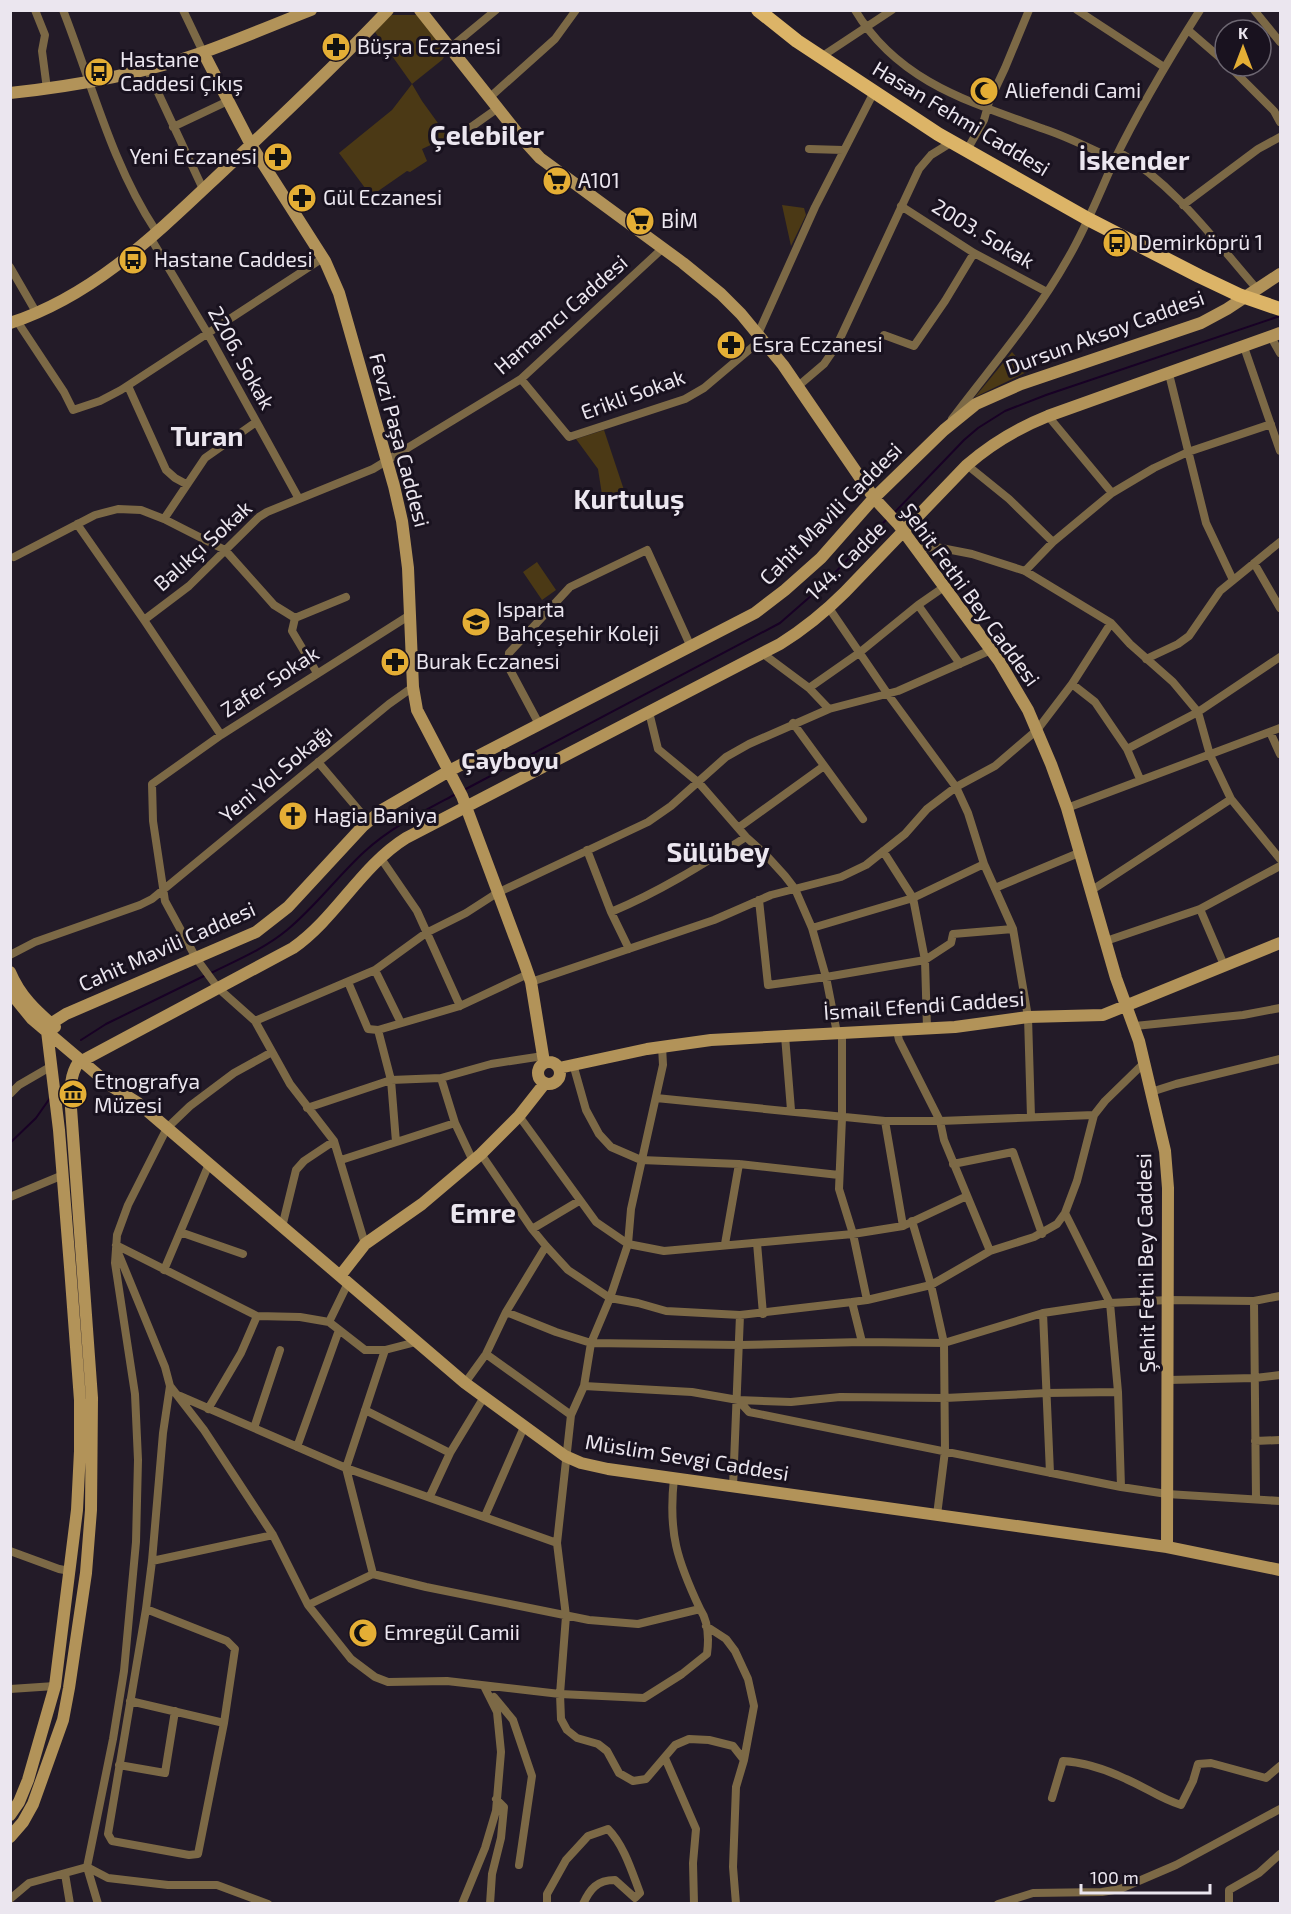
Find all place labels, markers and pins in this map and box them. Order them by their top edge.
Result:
pharmacy icon: Büşra Eczanesi [320,31,352,63]
place label: Büşra Eczanesi [357,33,501,60]
place label: Hastane Caddesi Çıkış [120,46,243,97]
bus stop icon: Hastane Caddesi Çıkış [83,56,115,88]
mosque icon: Aliefendi Cami [968,75,1000,107]
place label: Aliefendi Cami [1005,77,1141,102]
pharmacy icon: Yeni Eczanesi [262,141,294,173]
place label: Yeni Eczanesi [129,143,257,168]
supermarket icon: A101 [541,165,573,197]
place label: A101 [578,167,620,192]
pharmacy icon: Gül Eczanesi [286,182,318,214]
place label: Gül Eczanesi [323,184,442,209]
supermarket icon: BİM [624,205,656,237]
place label: BİM [661,207,698,232]
bus stop icon: Demirköprü 1 [1101,227,1133,259]
place label: Demirköprü 1 [1138,229,1263,254]
bus stop icon: Hastane Caddesi [117,244,149,276]
place label: Hastane Caddesi [154,246,313,271]
pharmacy icon: Esra Eczanesi [715,329,747,361]
place label: Esra Eczanesi [752,331,883,356]
place label: Isparta Bahçeşehir Koleji [497,596,659,647]
school or university icon: Isparta Bahçeşehir Koleji [460,606,492,638]
pharmacy icon: Burak Eczanesi [379,646,411,678]
place label: Burak Eczanesi [416,648,560,673]
church icon: Hagia Baniya [277,800,309,832]
place label: Hagia Baniya [314,802,437,827]
place label: Etnografya Müzesi [94,1068,200,1117]
museum icon: Etnografya Müzesi [57,1078,89,1110]
mosque icon: Emregül Camii [347,1617,379,1649]
place label: Emregül Camii [384,1619,520,1644]

